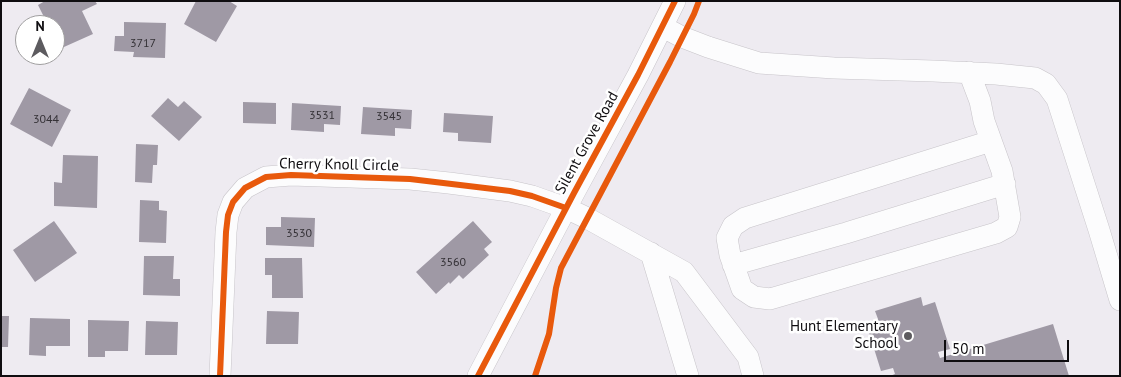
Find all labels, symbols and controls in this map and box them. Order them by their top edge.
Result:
north arrow [15,15,65,65]
text: N [35,17,45,35]
house number: 3717 [130,37,156,51]
street label: Silent Grove Road [552,89,622,197]
house number: 3531 [309,109,335,123]
house number: 3545 [376,110,402,124]
house number: 3044 [33,113,59,127]
street label: Cherry Knoll Circle [279,155,399,175]
house number: 3530 [286,227,312,241]
house number: 3560 [440,256,466,270]
place label: Hunt Elementary School [790,318,898,353]
marker: Hunt Elementary School [902,330,914,342]
scale bar [946,330,1071,362]
text: 50 m [952,339,985,358]

